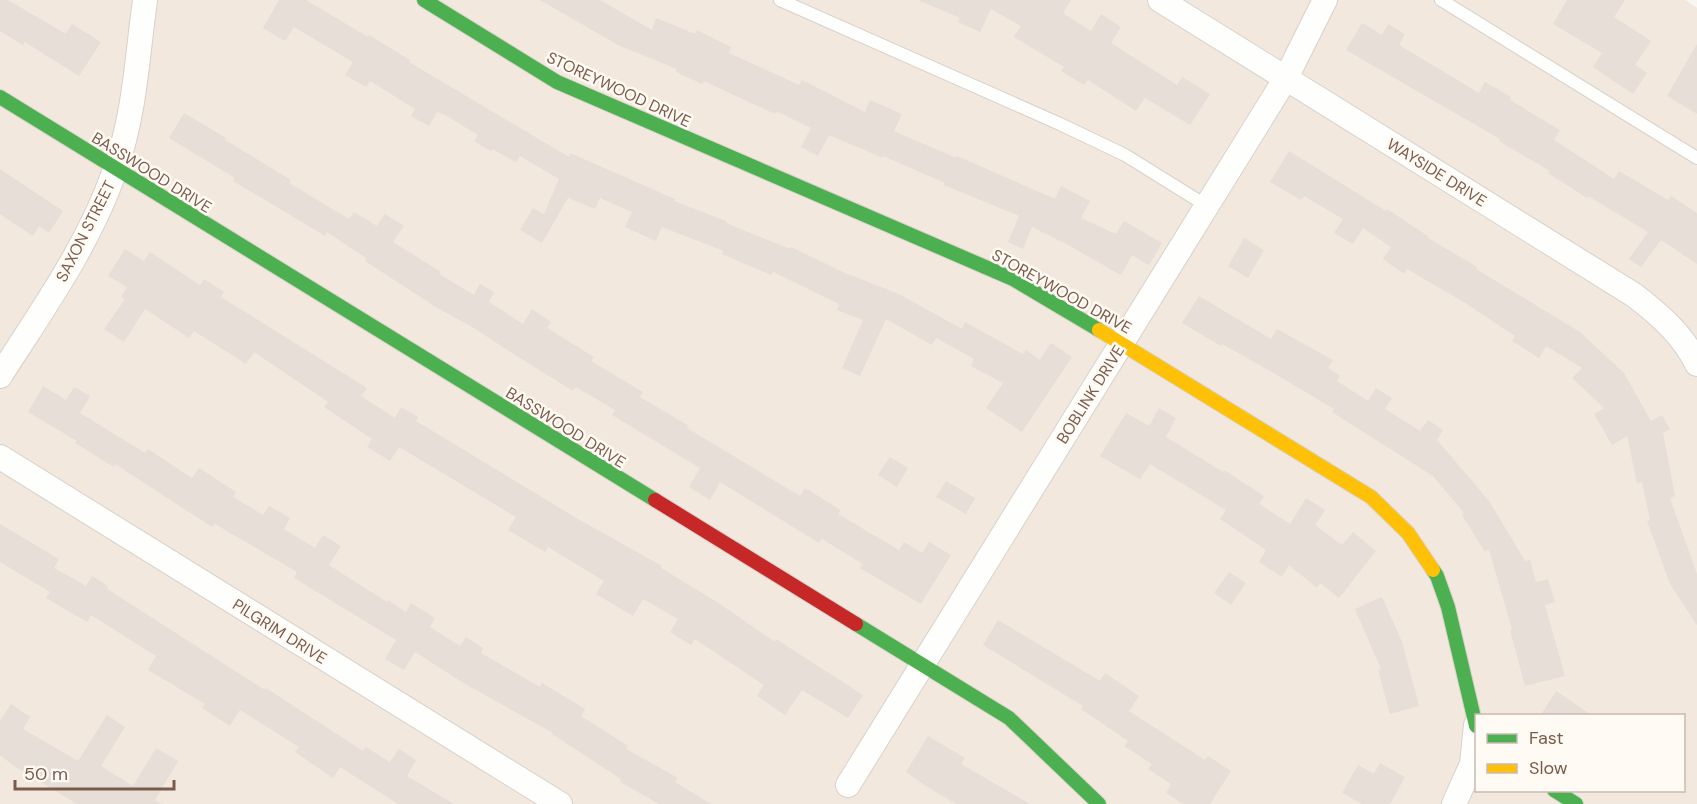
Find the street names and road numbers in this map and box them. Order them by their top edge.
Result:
street label: STOREYWOOD DRIVE [543,47,694,132]
street label: BASSWOOD DRIVE [88,127,216,218]
street label: WAYSIDE DRIVE [1383,133,1491,211]
street label: SAXON STREET [51,177,120,285]
street label: STOREYWOOD DRIVE [988,244,1135,339]
street label: BOBLINK DRIVE [1052,341,1129,448]
street label: BASSWOOD DRIVE [502,382,630,473]
street label: PILGRIM DRIVE [229,594,331,669]

